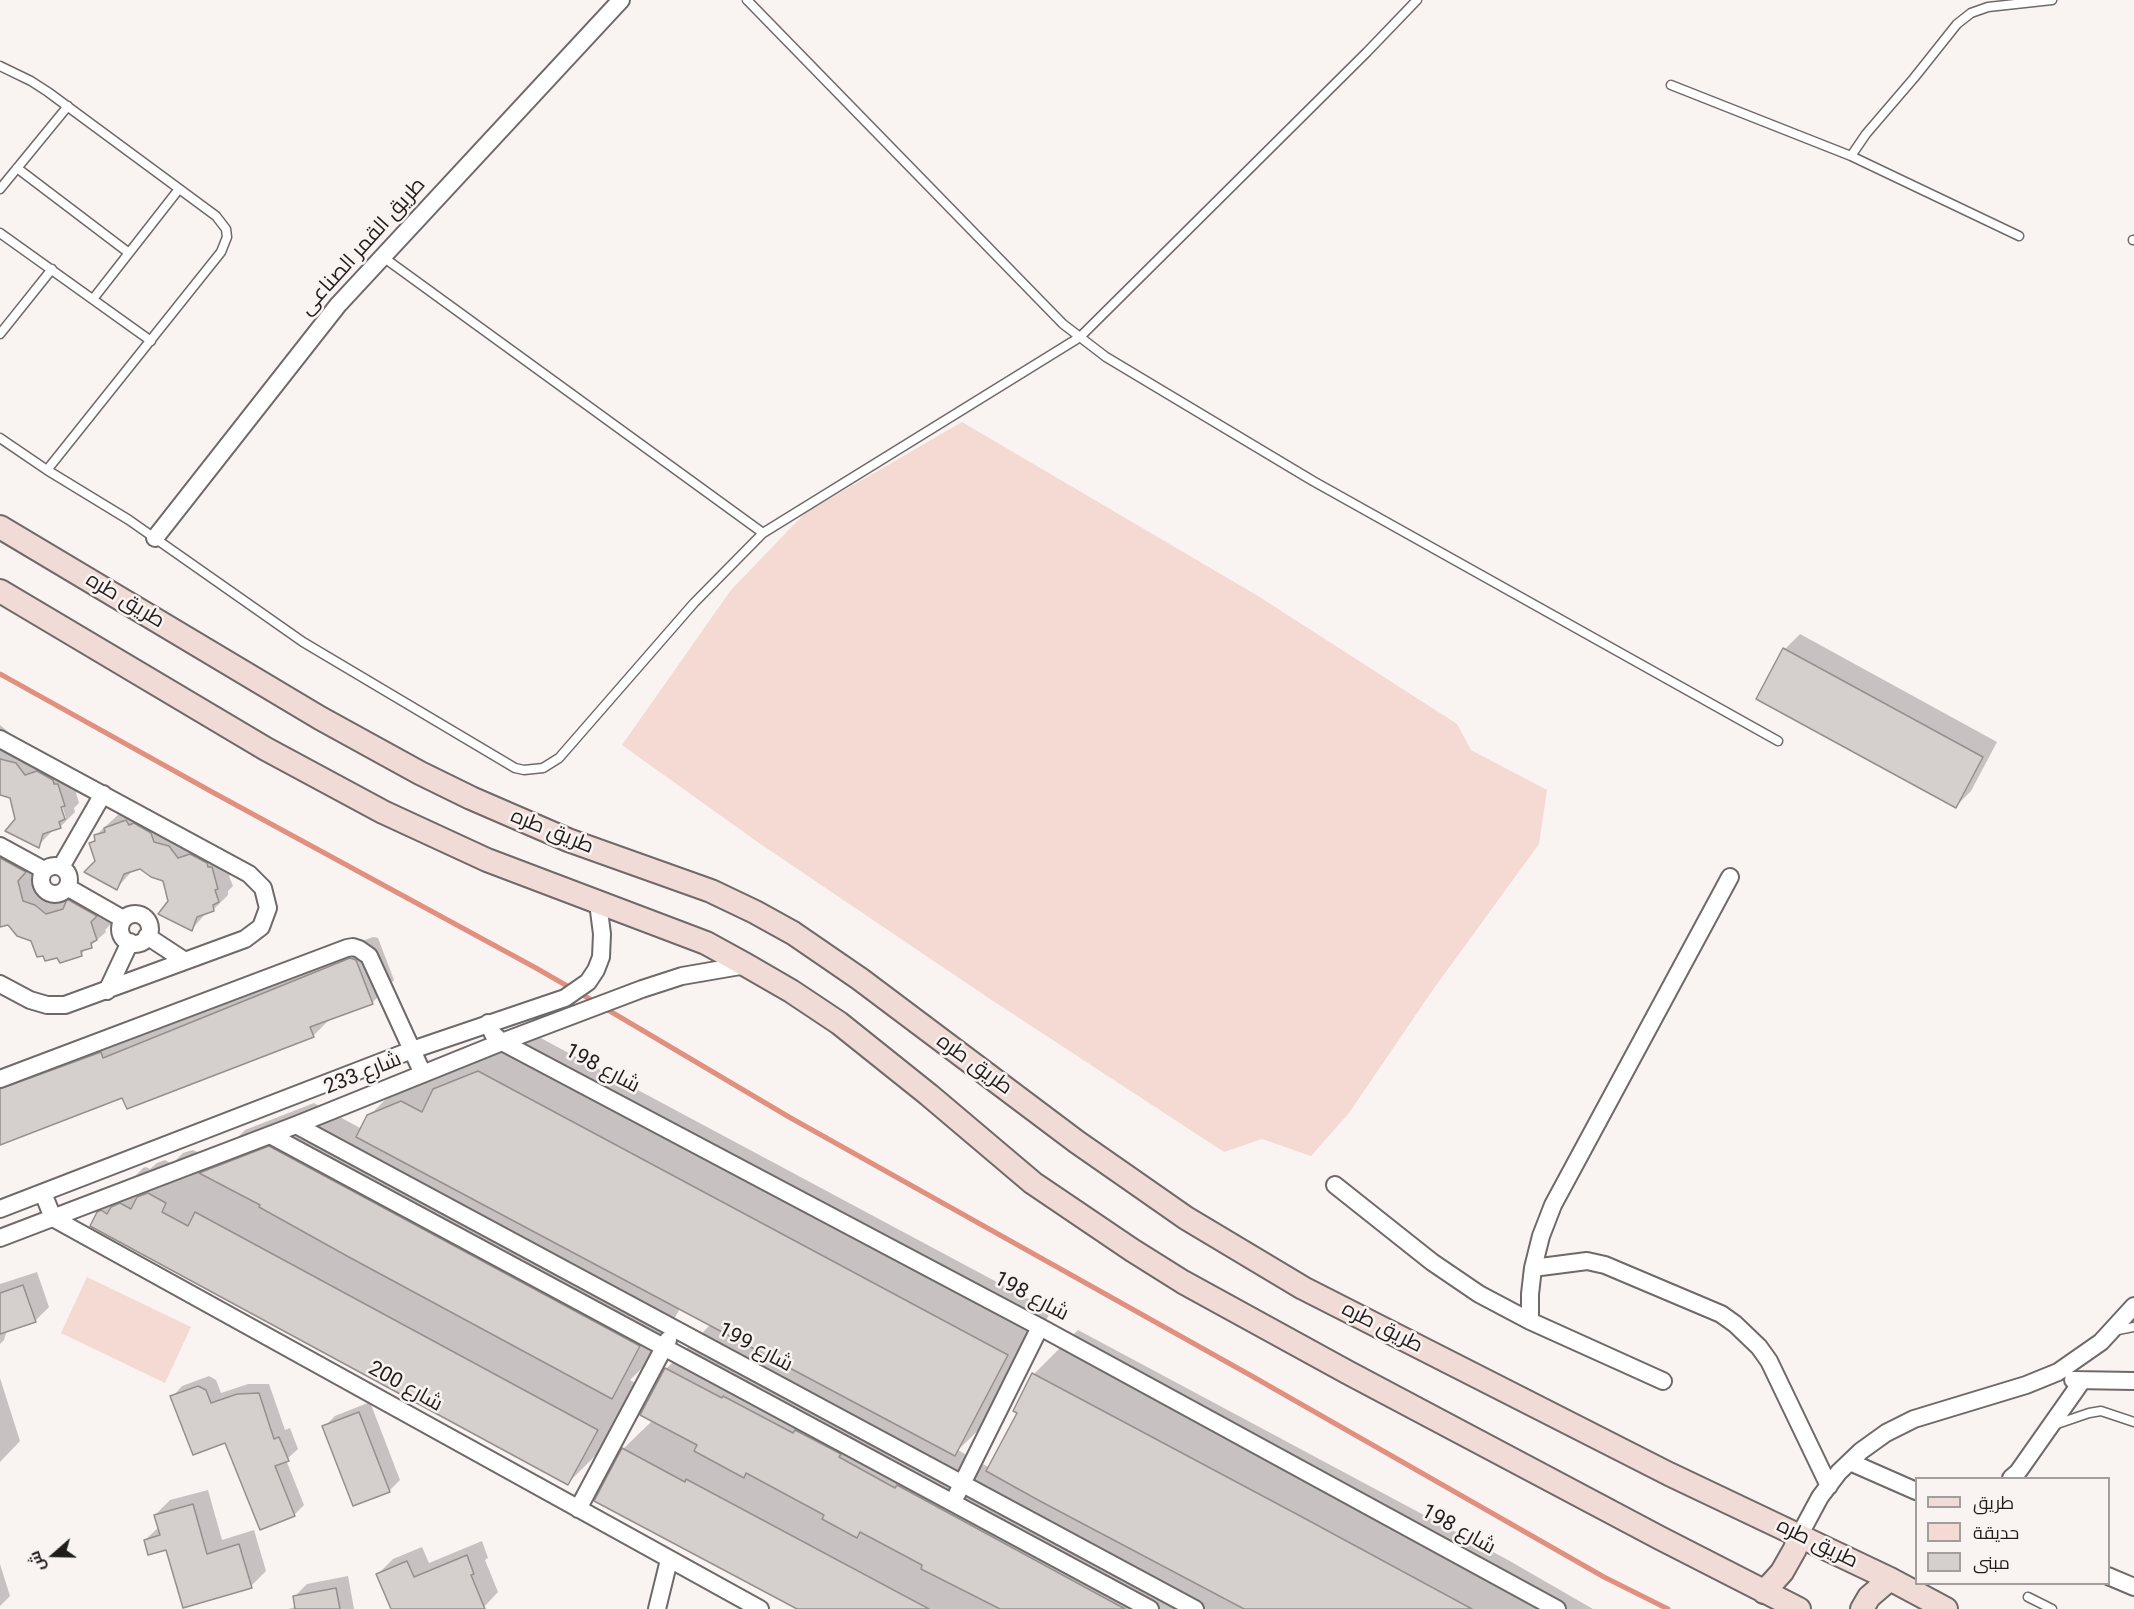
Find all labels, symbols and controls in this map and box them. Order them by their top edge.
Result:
street label: طريق القمر الصناعى [295,173,431,321]
street label: طريق طره [81,568,169,634]
street label: طريق طره [507,804,597,860]
street label: طريق طره [931,1029,1017,1101]
street label: شارع 198 [560,1039,644,1099]
street label: شارع 233 [321,1047,405,1101]
street label: شارع 198 [989,1267,1073,1327]
street label: طريق طره [1337,1297,1427,1359]
street label: شارع 199 [713,1318,797,1378]
street label: شارع 200 [363,1356,447,1418]
legend [1915,1477,2110,1585]
text: طريق [1973,1492,2014,1513]
street label: شارع 198 [1416,1499,1500,1561]
street label: طريق طره [1772,1514,1862,1574]
text: حديقة [1973,1522,2019,1543]
north arrow [24,1525,84,1585]
text: ش [24,1548,49,1574]
text: مبنى [1973,1552,2010,1573]

